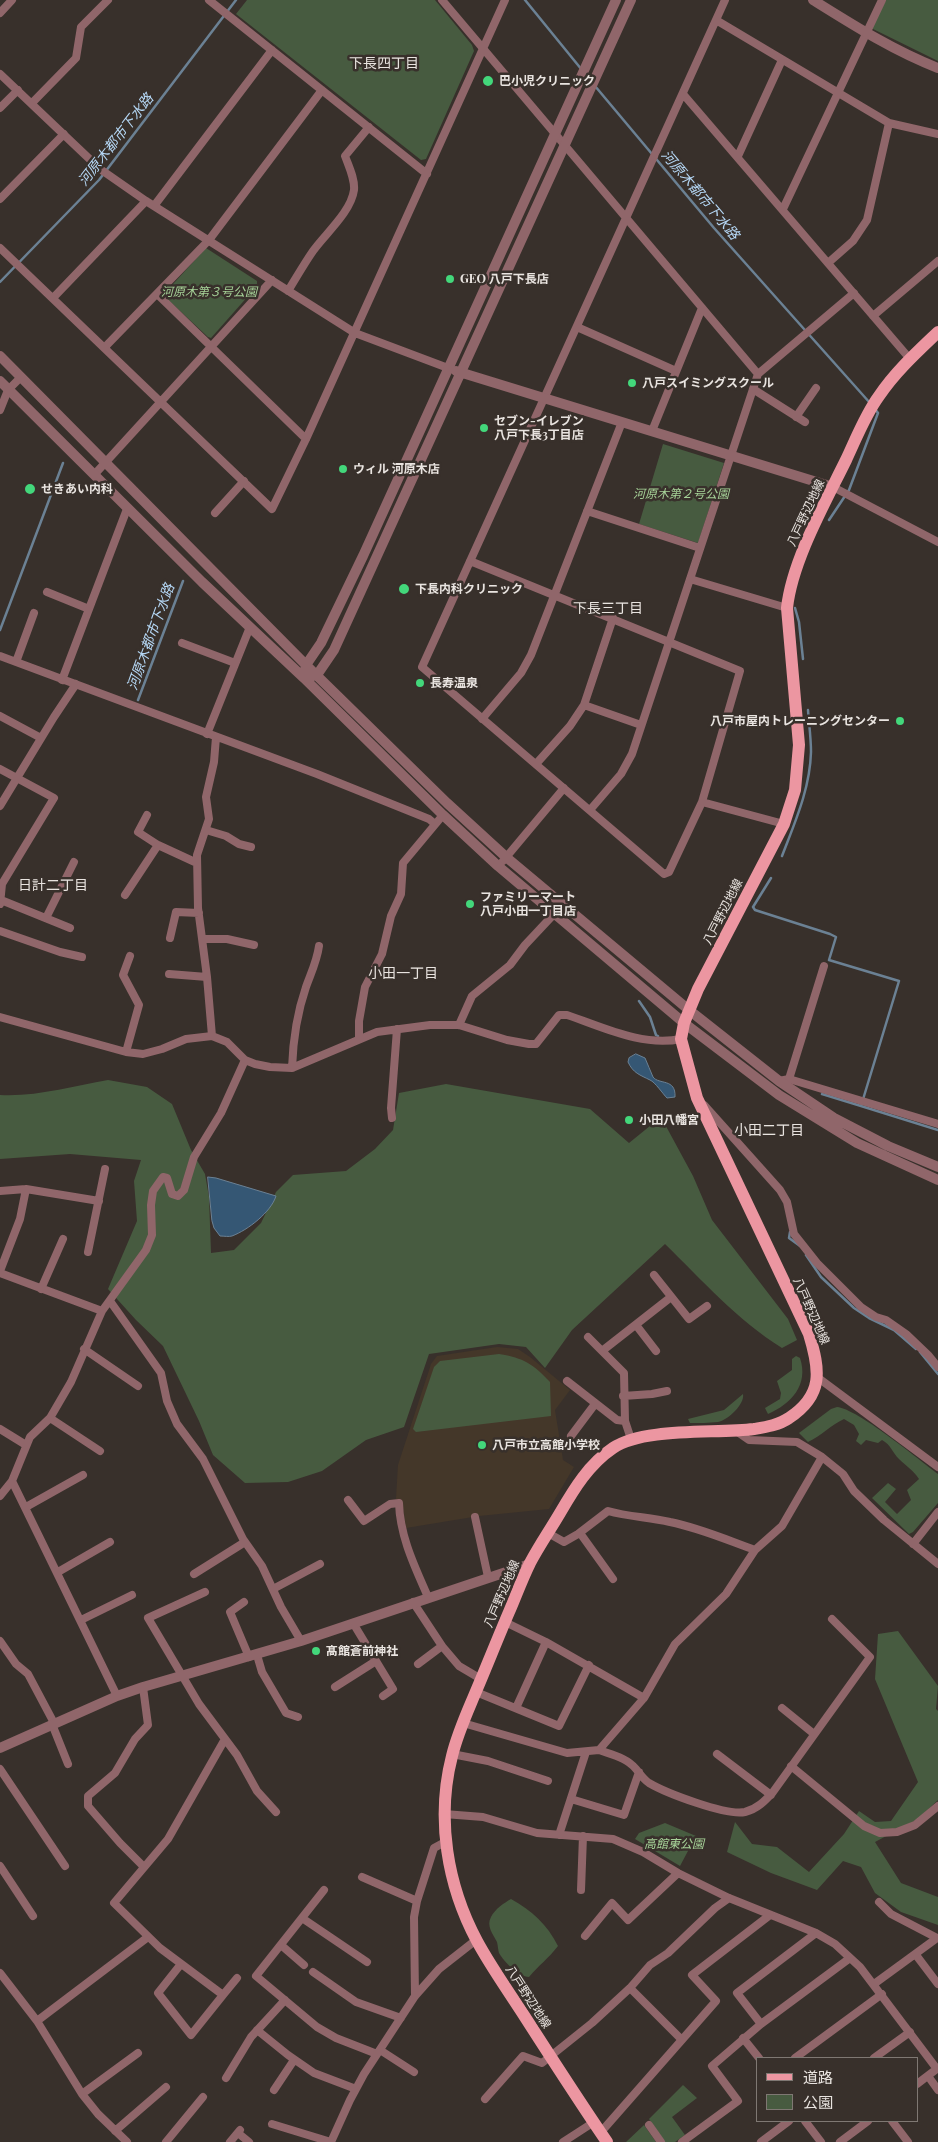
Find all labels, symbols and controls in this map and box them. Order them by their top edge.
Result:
district label: 下長四丁目 [349,56,419,72]
marker: 巴小児クリニック [481,74,495,88]
place label: 巴小児クリニック [499,74,595,88]
water label: 河原木都市下水路 [75,91,157,189]
water label: 河原木都市下水路 [658,147,742,243]
place label: GEO 八戸下長店 [460,272,549,286]
marker: GEO 八戸下長店 [444,273,456,285]
park label: 河原木第３号公園 [161,285,257,299]
place label: 八戸スイミングスクール [642,376,774,390]
marker: 八戸スイミングスクール [626,377,638,389]
place label: セブン-イレブン 八戸下長3丁目店 [494,414,584,442]
marker: セブン-イレブン 八戸下長3丁目店 [478,422,490,434]
place label: ウィル 河原木店 [353,462,440,476]
marker: ウィル 河原木店 [337,463,349,475]
street label: 八戸野辺地線 [784,477,828,549]
marker: せきあい内科 [23,482,37,496]
place label: せきあい内科 [41,482,113,496]
park label: 河原木第２号公園 [633,487,729,501]
water label: 河原木都市下水路 [124,582,178,692]
marker: 下長内科クリニック [397,582,411,596]
place label: 下長内科クリニック [415,582,523,596]
district label: 下長三丁目 [573,601,643,617]
place label: 長寿温泉 [430,676,478,690]
marker: 長寿温泉 [414,677,426,689]
place label: 八戸市屋内トレーニングセンター [710,714,890,728]
marker: 八戸市屋内トレーニングセンター [894,715,906,727]
street label: 八戸野辺地線 [700,877,746,947]
district label: 日計二丁目 [18,878,88,894]
place label: ファミリーマート 八戸小田一丁目店 [480,890,576,918]
marker: ファミリーマート 八戸小田一丁目店 [464,898,476,910]
district label: 小田一丁目 [368,966,438,982]
place label: 小田八幡宮 [639,1113,699,1127]
marker: 小田八幡宮 [623,1114,635,1126]
district label: 小田二丁目 [734,1123,804,1139]
street label: 八戸野辺地線 [790,1275,832,1347]
place label: 八戸市立高館小学校 [492,1438,600,1452]
marker: 八戸市立高館小学校 [476,1439,488,1451]
street label: 八戸野辺地線 [481,1558,523,1630]
place label: 髙館蒼前神社 [326,1644,398,1658]
marker: 髙館蒼前神社 [310,1645,322,1657]
park label: 高館東公園 [644,1837,704,1851]
street label: 八戸野辺地線 [502,1963,554,2031]
legend [756,2057,918,2122]
text: 道路 [803,2067,833,2087]
text: 公園 [803,2092,833,2112]

